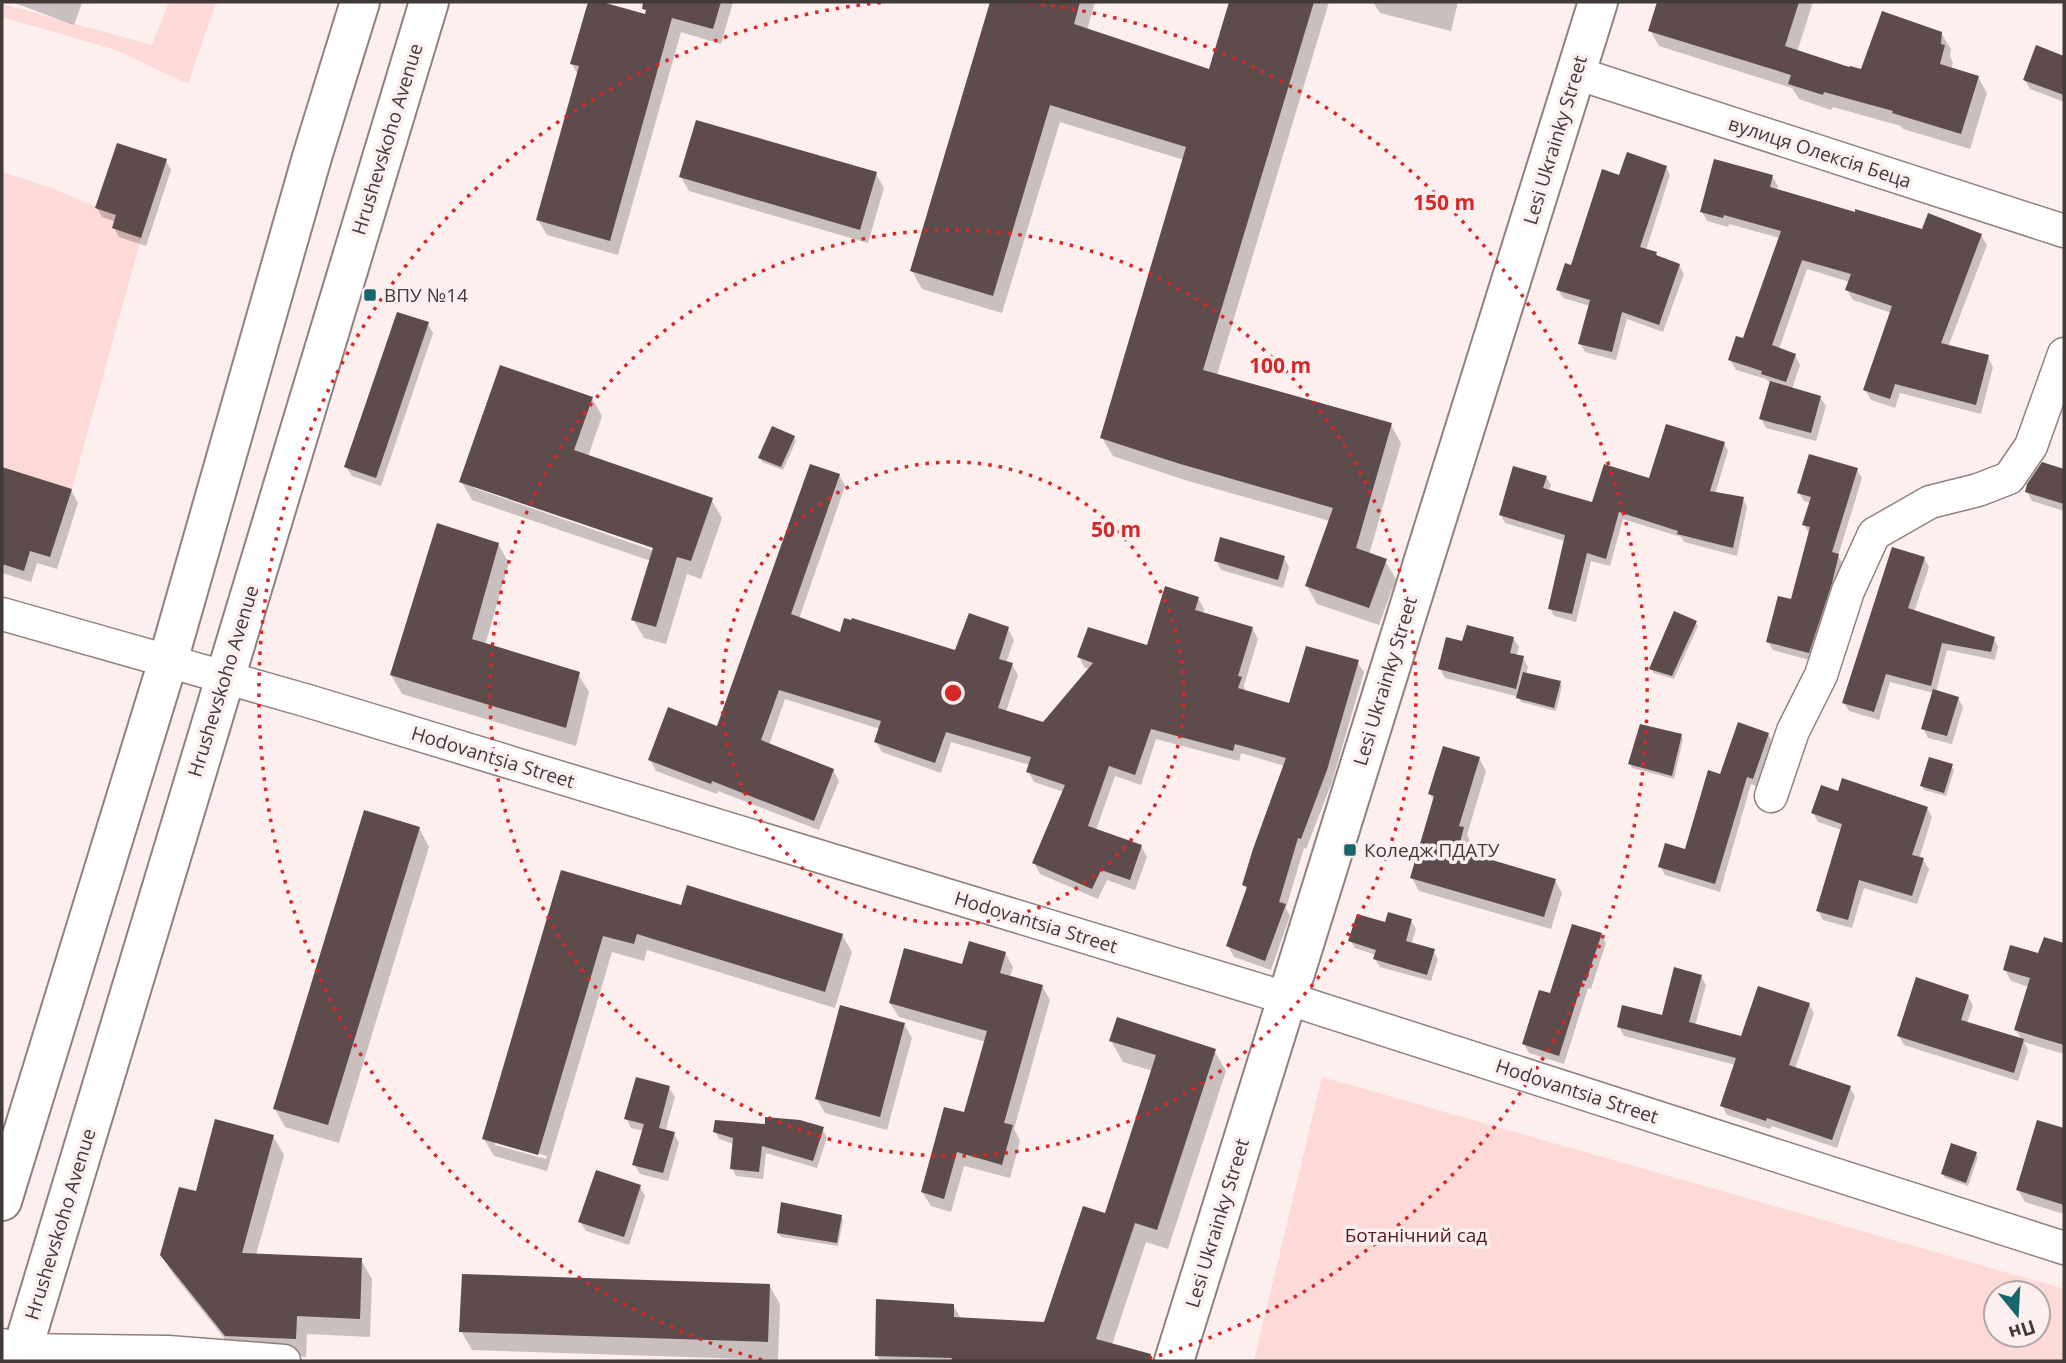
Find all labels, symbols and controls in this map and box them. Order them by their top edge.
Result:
street label: Hrushevskoho Avenue [345,40,429,238]
street label: Lesi Ukrainky Street [1517,52,1593,228]
street label: вулиця Олексія Беца [1725,110,1915,194]
text: 150 m [1413,188,1475,216]
place label: ВПУ №14 [384,282,468,308]
marker: ВПУ №14 [362,287,378,303]
text: 100 m [1249,351,1311,379]
text: 50 m [1091,515,1141,543]
street label: Hrushevskoho Avenue [181,582,265,780]
street label: Lesi Ukrainky Street [1347,593,1423,769]
centre of rings [941,681,965,705]
street label: Hodovantsia Street [408,720,578,794]
place label: Коледж ПДАТУ [1364,837,1500,863]
marker: Коледж ПДАТУ [1342,842,1358,858]
street label: Hodovantsia Street [951,885,1121,959]
street label: Hodovantsia Street [1492,1052,1662,1130]
street label: Hrushevskoho Avenue [18,1125,102,1323]
street label: Lesi Ukrainky Street [1179,1135,1255,1311]
park label: Ботанічний сад [1345,1222,1487,1248]
north arrow [1982,1279,2052,1349]
text: Пн [2006,1314,2039,1347]

